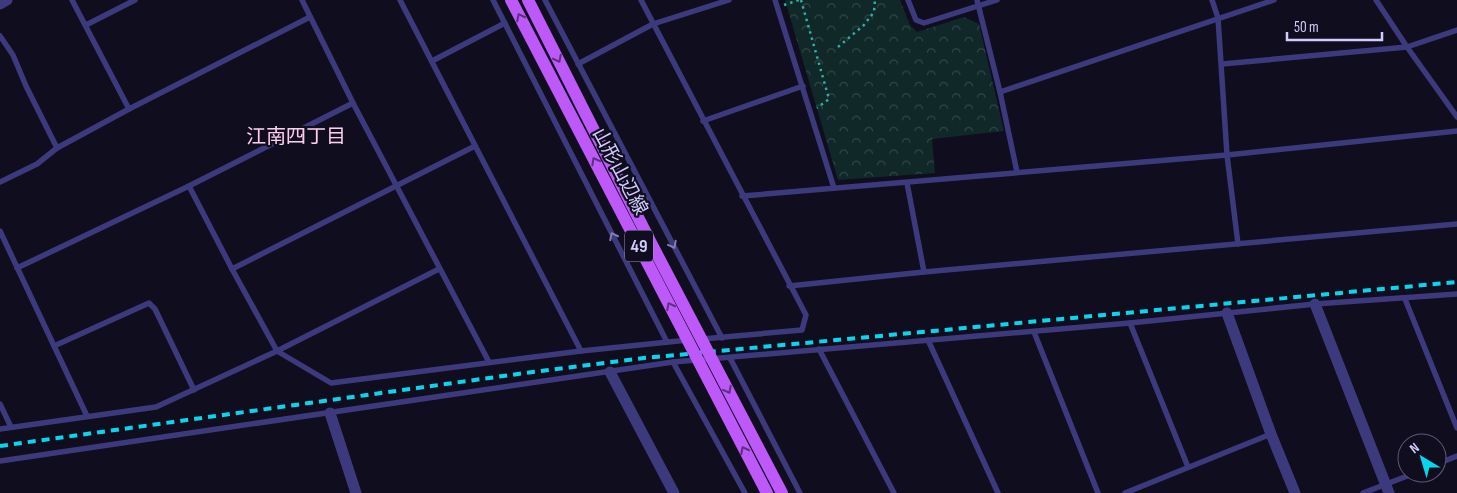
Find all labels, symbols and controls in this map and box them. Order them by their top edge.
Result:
scale bar [1287,10,1382,42]
one-way arrow [515,13,526,22]
text: 50 m [1294,18,1319,37]
one-way arrow [552,54,562,63]
street label: 山形山辺線 [587,124,652,219]
district label: 江南四丁目 [246,125,346,149]
one-way arrow [591,158,601,167]
road number: 49 [625,230,653,262]
one-way arrow [609,232,619,241]
one-way arrow [667,240,677,249]
one-way arrow [666,302,676,311]
one-way arrow [722,385,732,394]
north arrow [1397,433,1447,483]
text: N [1406,439,1422,457]
one-way arrow [740,446,750,455]

